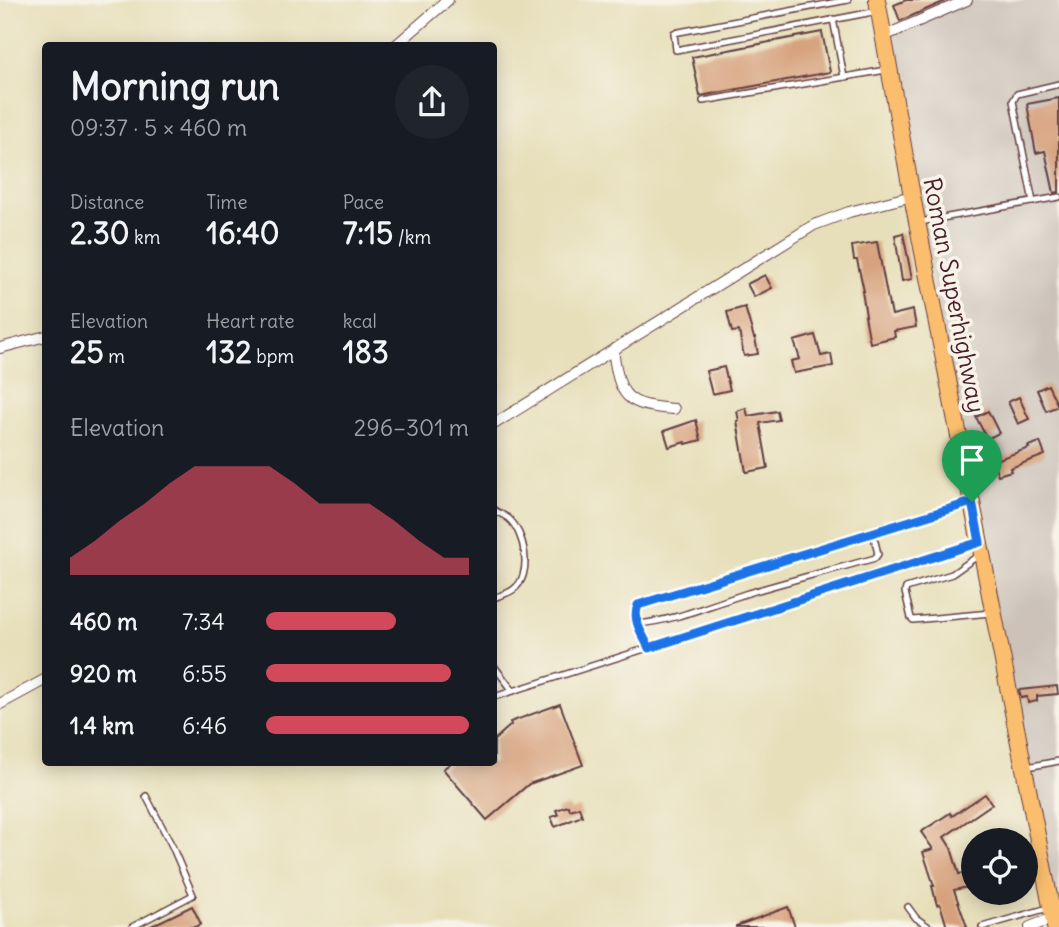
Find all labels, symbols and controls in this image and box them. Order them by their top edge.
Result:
text: Morning run [70,63,280,110]
button: share [395,65,469,139]
text: 09:37 · 5 × 460 m [70,113,247,142]
street label: Roman Superhighway [917,175,993,415]
text: Distance [70,190,144,214]
text: Time [206,190,247,214]
text: Pace [343,190,384,214]
text: 2.30 [70,214,129,252]
text: 16:40 [206,214,279,252]
text: 7:15 [343,214,393,252]
text: km [129,225,160,249]
text: /km [393,225,431,249]
text: Elevation [70,309,148,333]
text: Heart rate [206,309,294,333]
text: kcal [343,309,377,333]
text: 25 [70,333,104,371]
text: 132 [206,333,252,371]
text: 183 [343,333,389,371]
text: m [104,344,125,368]
text: bpm [252,344,294,368]
text: Elevation [70,413,164,442]
text: 296–301 m [354,413,469,442]
pin [942,430,1002,502]
icon: arrive [953,441,991,479]
text: 460 m [70,607,137,636]
text: 7:34 [182,607,225,636]
text: 920 m [70,659,137,688]
text: 6:55 [182,659,227,688]
text: 1.4 km [70,711,134,740]
text: 6:46 [182,711,227,740]
map controls [961,828,1038,905]
button: locate [961,828,1038,905]

